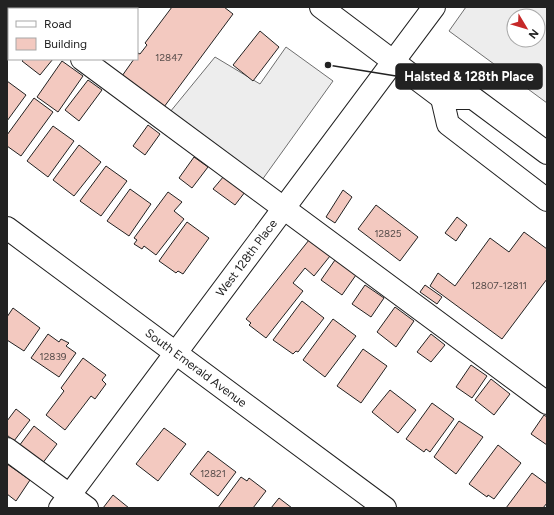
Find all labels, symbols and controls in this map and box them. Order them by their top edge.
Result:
legend [8,8,138,60]
north arrow [506,8,546,48]
text: Road [44,17,72,31]
text: N [526,26,541,41]
text: Building [44,37,87,51]
house number: 12847 [155,51,183,64]
callout: Halsted & 128th Place [396,64,542,89]
text: Halsted & 128th Place [404,69,534,84]
street label: West 128th Place [213,216,280,299]
house number: 12825 [374,227,402,240]
house number: 12807-12811 [471,279,527,292]
street label: South Emerald Avenue [142,326,250,410]
house number: 12839 [40,350,67,363]
house number: 12821 [200,467,226,480]

